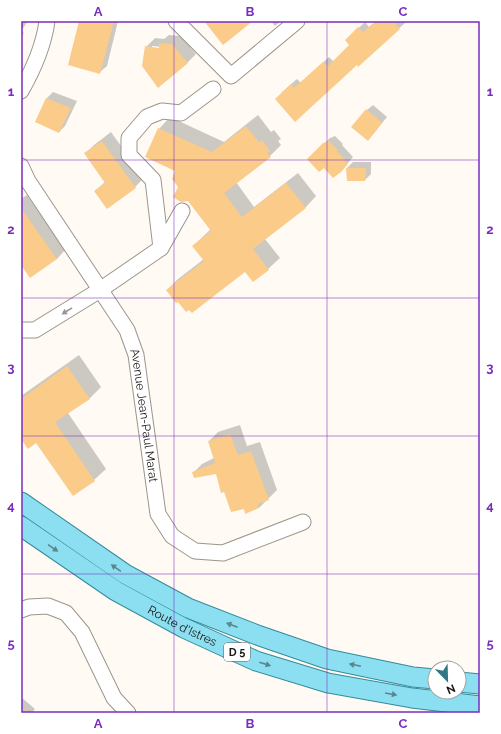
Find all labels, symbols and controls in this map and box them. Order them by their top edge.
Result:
text: A [94,4,103,19]
text: B [246,4,255,19]
text: C [399,4,408,19]
text: 1 [8,84,15,99]
text: 1 [487,84,494,99]
text: 2 [7,222,15,237]
text: 2 [486,222,494,237]
one-way arrow [61,307,73,314]
street label: Avenue Jean-Paul Marat [127,346,161,483]
text: 3 [7,360,15,375]
text: 3 [486,360,494,375]
text: 4 [7,498,15,513]
text: 4 [486,498,494,513]
one-way arrow [48,544,58,552]
one-way arrow [110,564,121,572]
street label: Route d'Istres [145,603,219,649]
one-way arrow [225,622,237,628]
text: 5 [7,636,15,651]
text: 5 [486,636,494,651]
road number: D 5 [224,643,250,661]
north arrow [427,660,467,700]
one-way arrow [259,661,271,667]
one-way arrow [349,661,362,667]
text: N [444,681,457,696]
one-way arrow [385,691,397,697]
text: A [94,716,103,731]
text: B [246,716,255,731]
text: C [399,716,408,731]

